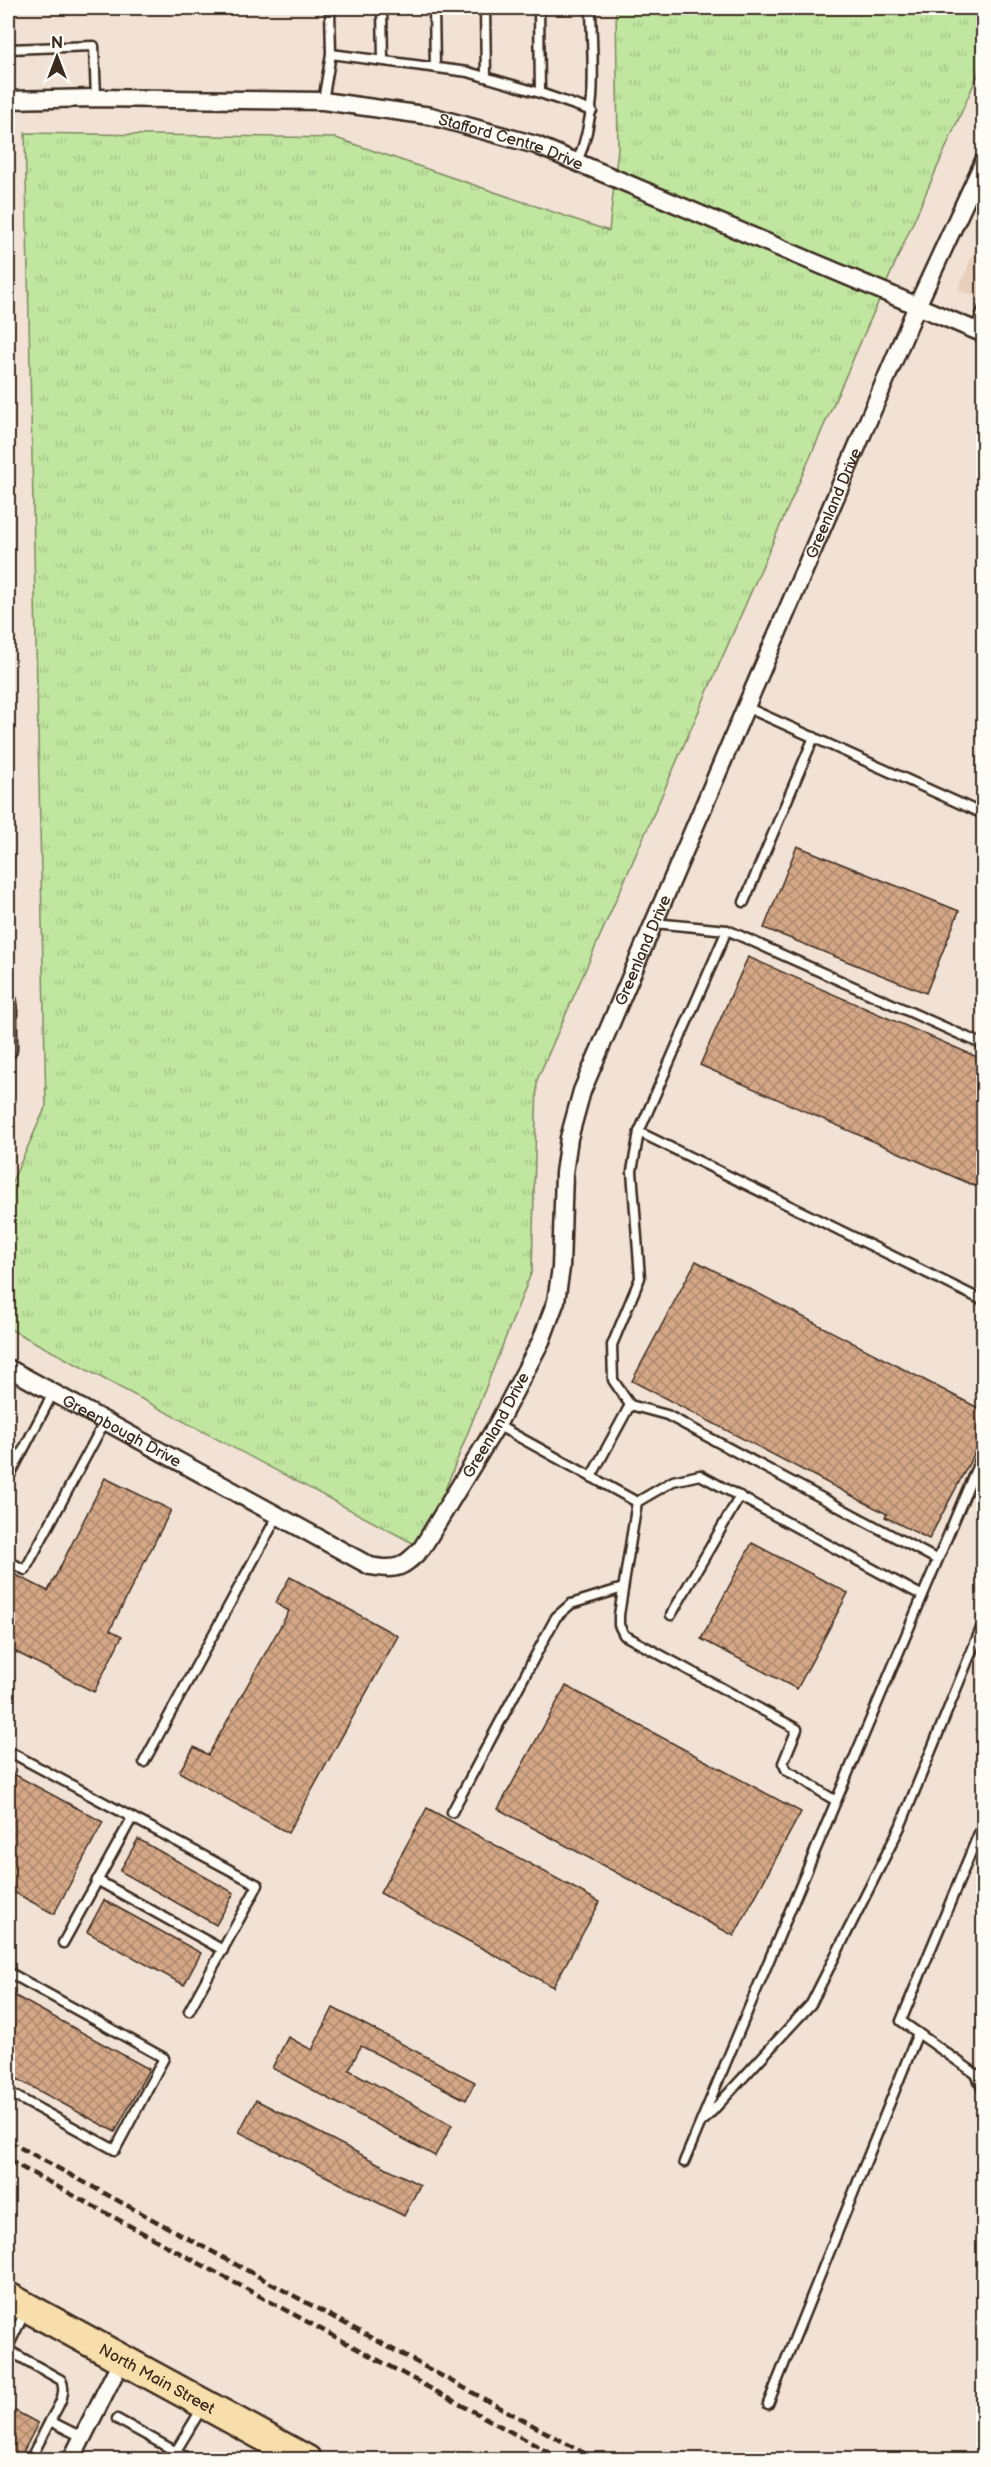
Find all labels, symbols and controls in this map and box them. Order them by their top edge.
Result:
north arrow [27,27,87,87]
text: N [51,34,63,53]
street label: Stafford Centre Drive [436,111,586,175]
street label: Greenland Drive [802,445,866,562]
street label: Greenland Drive [612,892,676,1009]
street label: Greenland Drive [459,1369,534,1482]
street label: Greenbough Drive [59,1392,185,1472]
street label: North Main Street [95,2341,218,2419]

